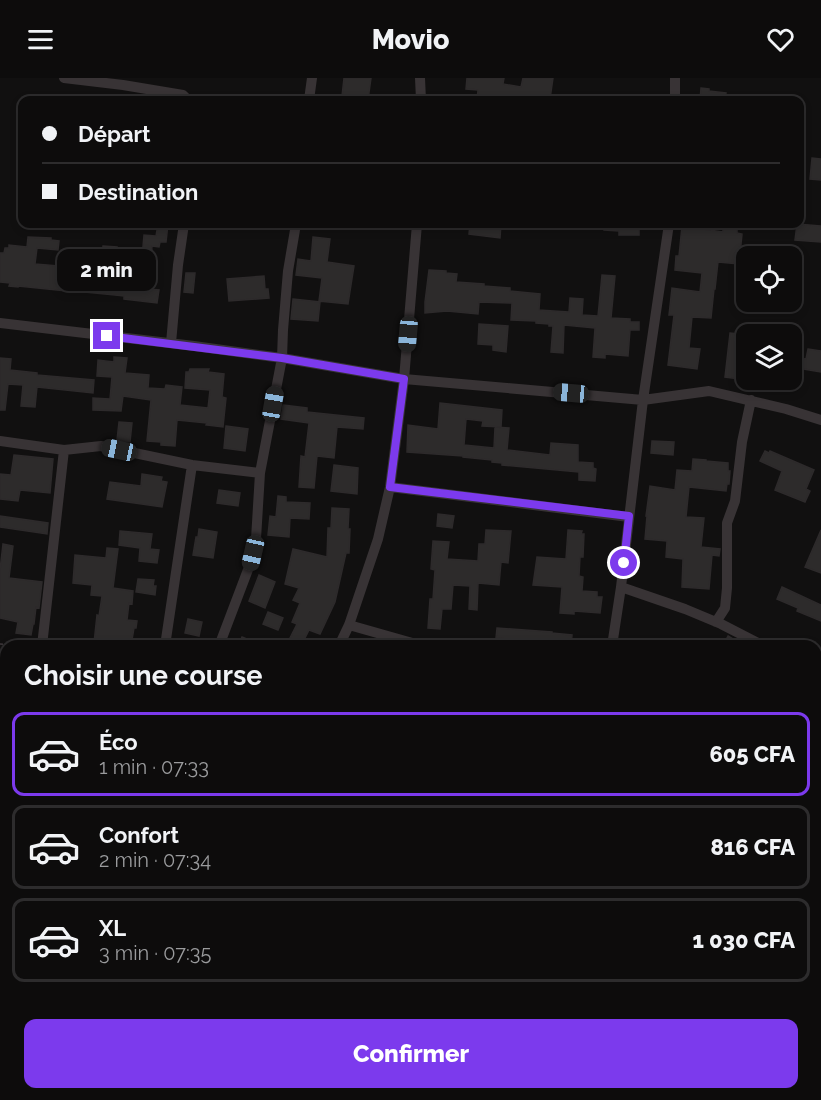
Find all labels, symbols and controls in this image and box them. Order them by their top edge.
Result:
icon: menu [24,23,57,56]
icon: heart [764,23,797,56]
text: Movio [372,24,449,55]
text: Départ [78,121,150,147]
text: Destination [78,179,198,205]
map controls [736,246,802,390]
button: locate [736,246,802,312]
callout: 2 min [57,249,156,291]
text: 2 min [80,258,133,282]
car [397,315,419,353]
route end [93,322,120,349]
button: layers [736,324,802,390]
car [552,382,590,404]
car [261,385,285,423]
car [100,437,138,463]
car [240,533,266,573]
route start [610,549,637,576]
text: Choisir une course [24,660,262,691]
icon: car [27,727,81,781]
text: Éco [99,729,138,755]
text: 605 CFA [709,741,795,767]
text: 1 min · 07:33 [99,755,209,779]
icon: car [27,820,81,874]
text: Confort [99,822,179,848]
text: 816 CFA [710,834,795,860]
text: 2 min · 07:34 [99,848,211,872]
icon: car [27,913,81,967]
text: XL [99,915,126,941]
text: 1 030 CFA [692,927,795,953]
text: 3 min · 07:35 [99,941,211,965]
button: Confirmer [24,1019,798,1088]

